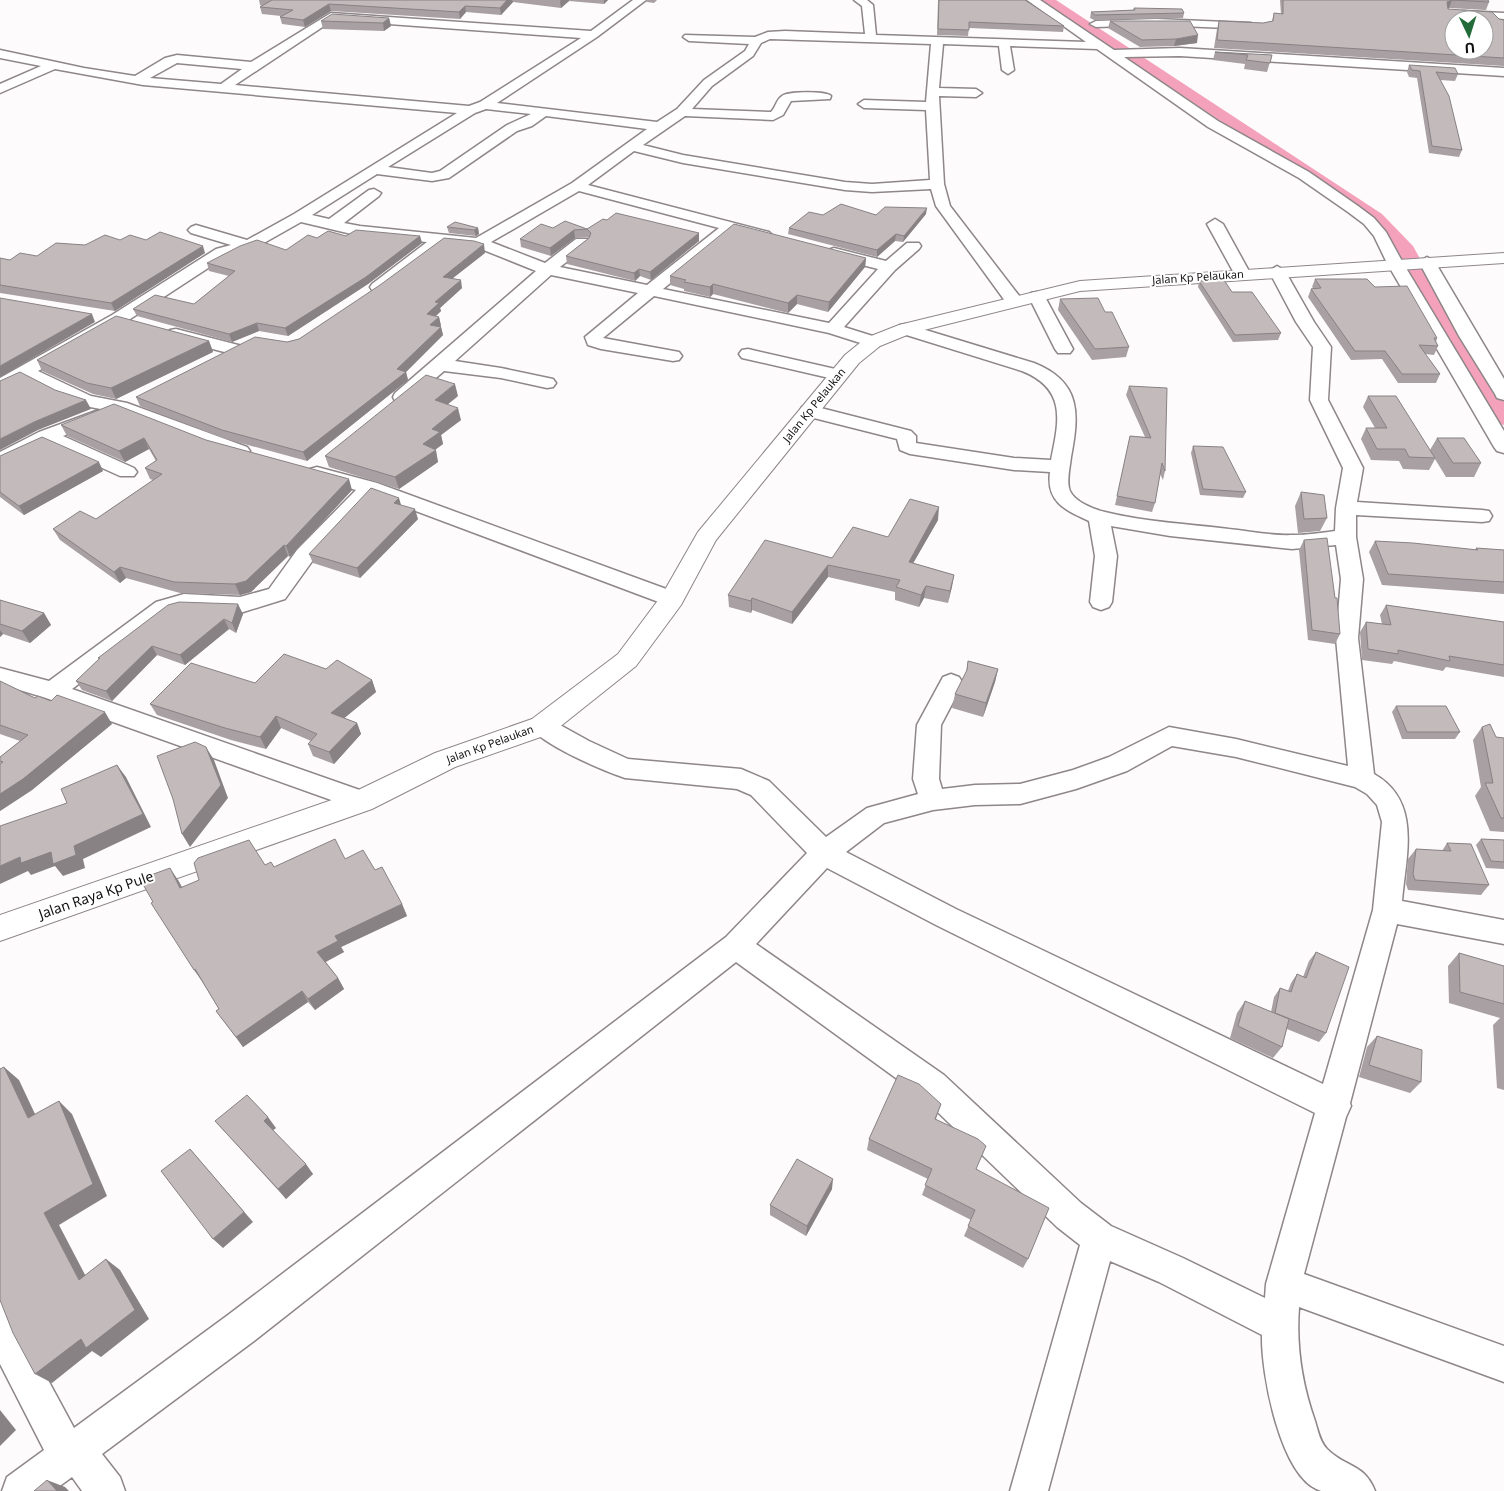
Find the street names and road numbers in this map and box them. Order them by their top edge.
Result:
street label: Jalan Kp Pelaukan [1151,266,1244,287]
street label: Jalan Kp Pelaukan [778,364,848,446]
street label: Jalan Kp Pelaukan [443,721,536,767]
street label: Jalan Raya Kp Pule [34,866,156,924]

